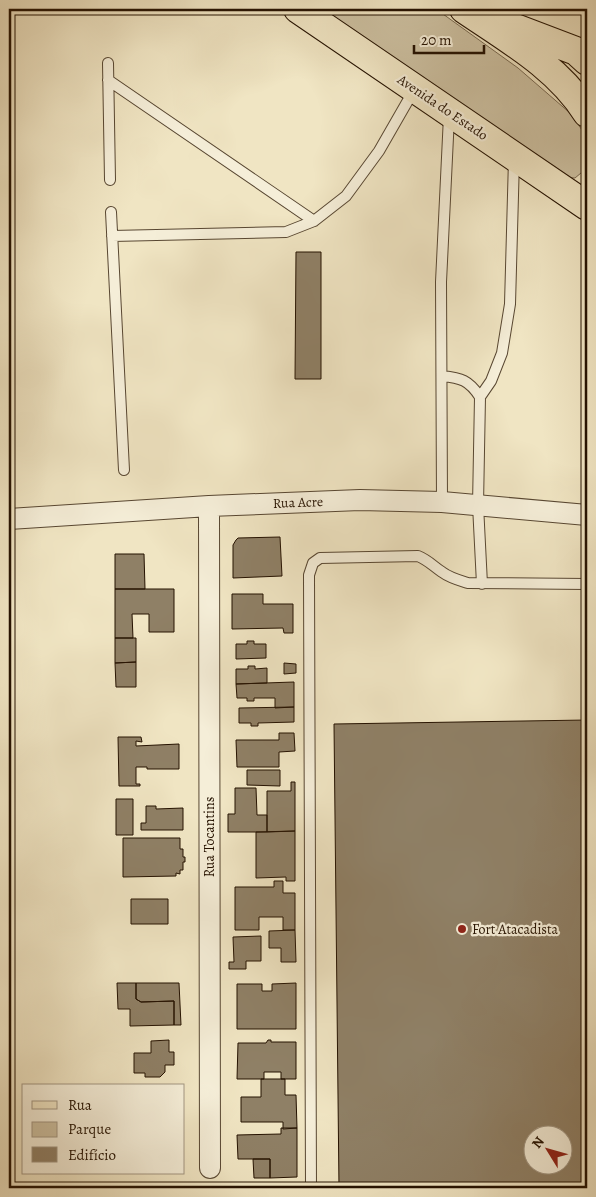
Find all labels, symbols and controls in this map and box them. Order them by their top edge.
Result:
scale bar [414,22,484,54]
text: 20 m [421,30,452,50]
street label: Avenida do Estado [393,70,492,145]
street label: Rua Acre [272,492,324,513]
street label: Rua Tocantins [200,797,219,877]
place label: Fort Atacadista [472,920,559,939]
marker: Fort Atacadista [456,923,468,935]
legend [22,1084,185,1174]
text: Rua [68,1095,92,1115]
text: Parque [68,1119,111,1139]
north arrow [524,1124,574,1174]
text: N [527,1133,549,1152]
text: Edifício [68,1145,116,1165]

